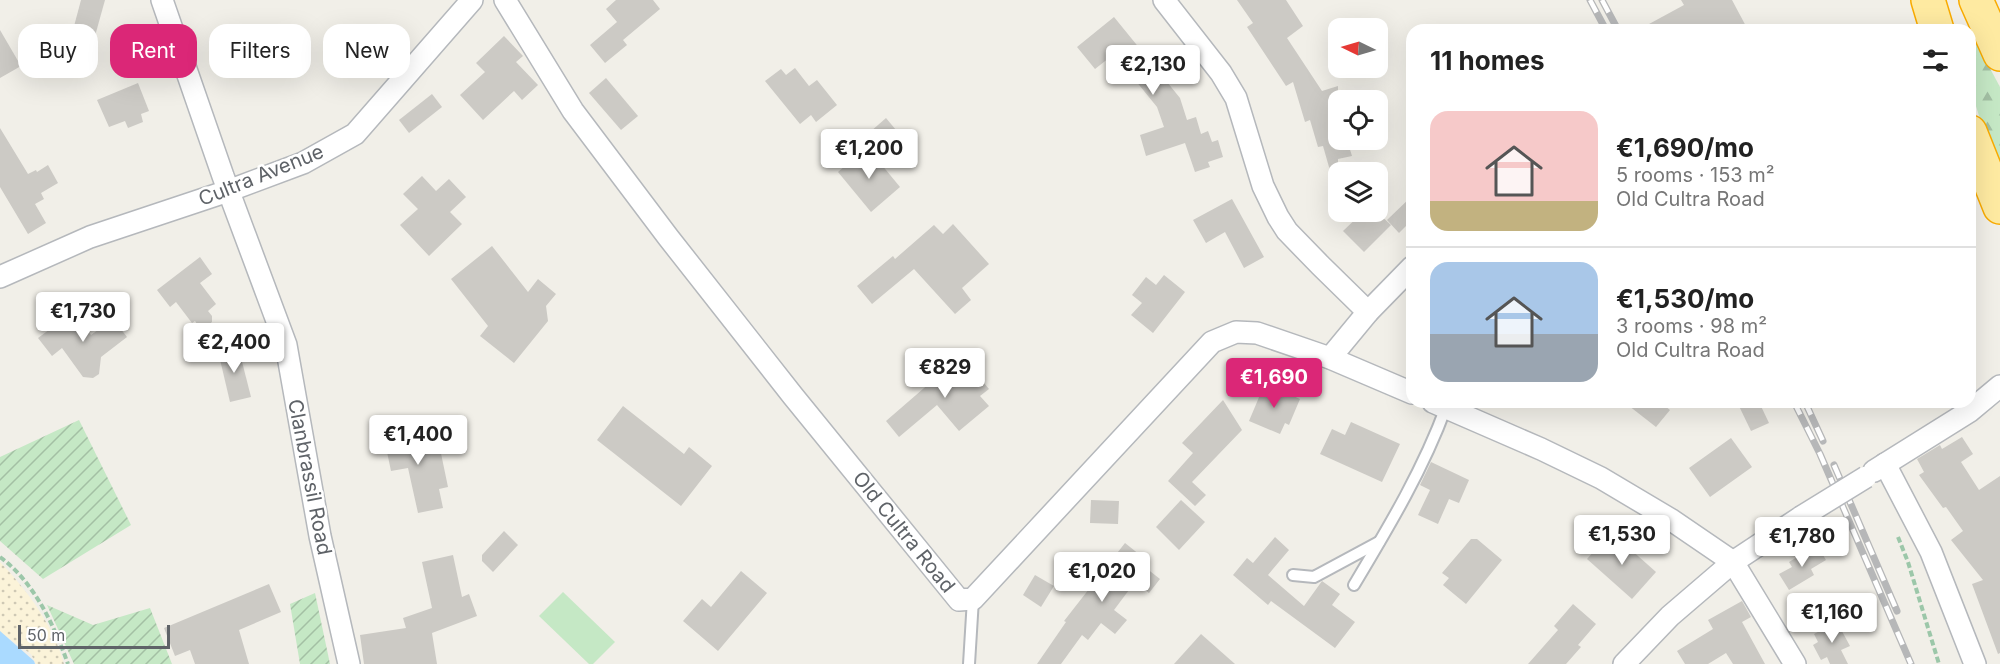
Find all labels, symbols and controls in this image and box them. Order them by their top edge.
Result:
north arrow [1328,18,1388,78]
map controls [1328,18,1388,222]
chip: Buy [18,24,98,78]
chip: Rent [110,24,197,78]
chip: Filters [209,24,311,78]
chip: New [323,24,410,78]
icon: filters [1919,44,1952,77]
pin: €2,130 [1104,45,1202,96]
text: 11 homes [1430,45,1545,76]
text: €2,130 [1120,52,1186,76]
button: locate [1328,90,1388,150]
pin: €1,200 [820,129,918,180]
text: €1,690/mo [1616,132,1754,163]
icon: home [1478,135,1550,207]
text: €1,200 [835,136,903,160]
street label: Cultra Avenue [195,139,327,211]
button: layers [1328,162,1388,222]
text: 5 rooms · 153 m² [1616,163,1775,187]
text: Old Cultra Road [1616,187,1765,211]
text: €1,530/mo [1616,283,1754,314]
icon: home [1478,286,1550,358]
pin: €1,730 [34,292,132,343]
text: €1,730 [50,299,116,323]
text: 3 rooms · 98 m² [1616,314,1767,338]
pin: €2,400 [185,323,283,374]
text: €2,400 [197,330,271,354]
text: Old Cultra Road [1616,338,1765,362]
pin: €829 [909,348,981,399]
text: €829 [919,355,971,379]
pin: €1,690 [1225,358,1323,409]
text: €1,690 [1240,365,1308,389]
street label: Clanbrassil Road [283,397,337,557]
pin: €1,400 [369,415,467,466]
text: €1,400 [383,422,453,446]
street label: Old Cultra Road [848,467,960,597]
pin: €1,530 [1573,515,1671,566]
pin: €1,780 [1753,517,1851,568]
text: €1,530 [1588,522,1656,546]
text: €1,780 [1769,524,1835,548]
pin: €1,020 [1053,552,1151,603]
text: €1,020 [1068,559,1136,583]
pin: €1,160 [1783,593,1881,644]
text: €1,160 [1801,600,1863,624]
scale bar [18,622,170,650]
text: 50 m [27,625,65,645]

